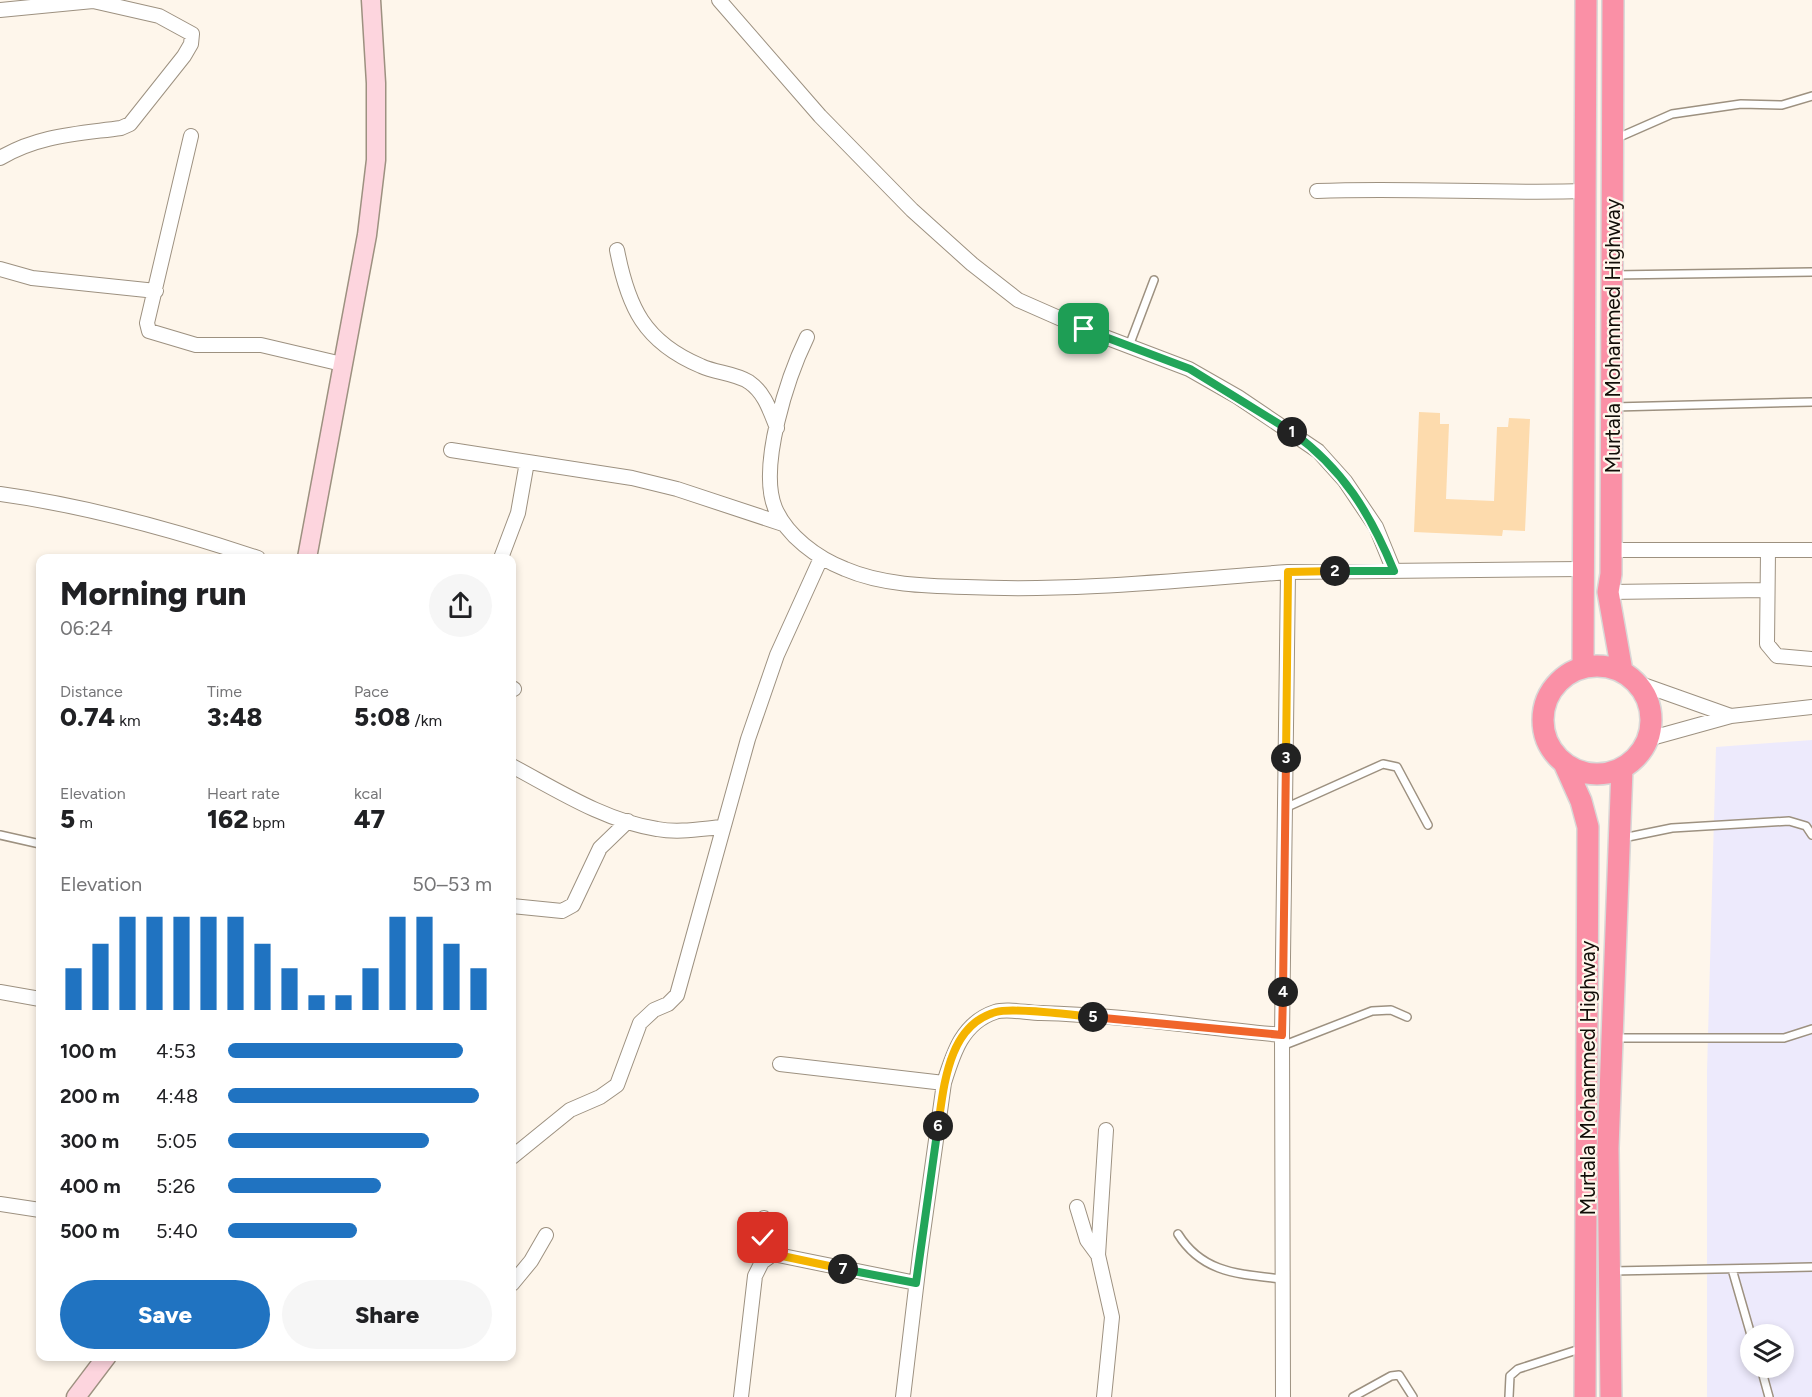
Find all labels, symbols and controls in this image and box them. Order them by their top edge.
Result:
street label: Murtala Mohammed Highway [1600,198,1625,474]
pin [1058,303,1109,354]
icon: arrive [1067,312,1100,345]
pin: 1 [1277,417,1307,447]
text: 1 [1289,422,1295,441]
pin: 2 [1320,556,1350,586]
text: 2 [1330,561,1340,580]
text: Morning run [60,574,246,613]
button: share [429,574,492,637]
text: 06:24 [60,616,113,640]
text: Distance [60,682,123,701]
text: Time [207,682,242,701]
text: Pace [354,682,389,701]
text: 0.74 [60,701,115,733]
text: 3:48 [207,701,263,733]
text: 5:08 [354,701,410,733]
text: km [115,711,141,730]
text: /km [410,711,442,730]
pin: 3 [1271,743,1301,773]
text: 3 [1282,748,1290,767]
text: Elevation [60,784,126,803]
text: Heart rate [207,784,280,803]
text: kcal [354,784,382,803]
text: 5 [60,803,75,835]
text: 162 [207,803,249,835]
text: 47 [354,803,385,835]
text: m [75,813,93,832]
text: bpm [249,813,285,832]
text: Elevation [60,872,142,896]
text: 50–53 m [412,872,492,896]
street label: Murtala Mohammed Highway [1575,940,1600,1216]
pin: 4 [1268,977,1298,1007]
text: 4 [1278,982,1288,1001]
pin: 5 [1078,1002,1108,1032]
text: 5 [1088,1007,1098,1026]
text: 100 m [60,1039,117,1063]
text: 4:53 [156,1039,196,1063]
text: 200 m [60,1084,120,1108]
text: 4:48 [156,1084,198,1108]
pin: 6 [923,1111,953,1141]
text: 6 [933,1116,943,1135]
text: 300 m [60,1129,119,1153]
text: 5:05 [156,1129,197,1153]
text: 400 m [60,1174,121,1198]
text: 5:26 [156,1174,195,1198]
pin [737,1212,788,1263]
text: 500 m [60,1219,120,1243]
text: 5:40 [156,1219,198,1243]
icon: check [746,1221,779,1254]
pin: 7 [828,1254,858,1284]
text: 7 [839,1259,847,1278]
button: Save [60,1280,270,1349]
button: Share [282,1280,492,1349]
map controls [1740,1324,1794,1378]
button: layers [1740,1324,1794,1378]

